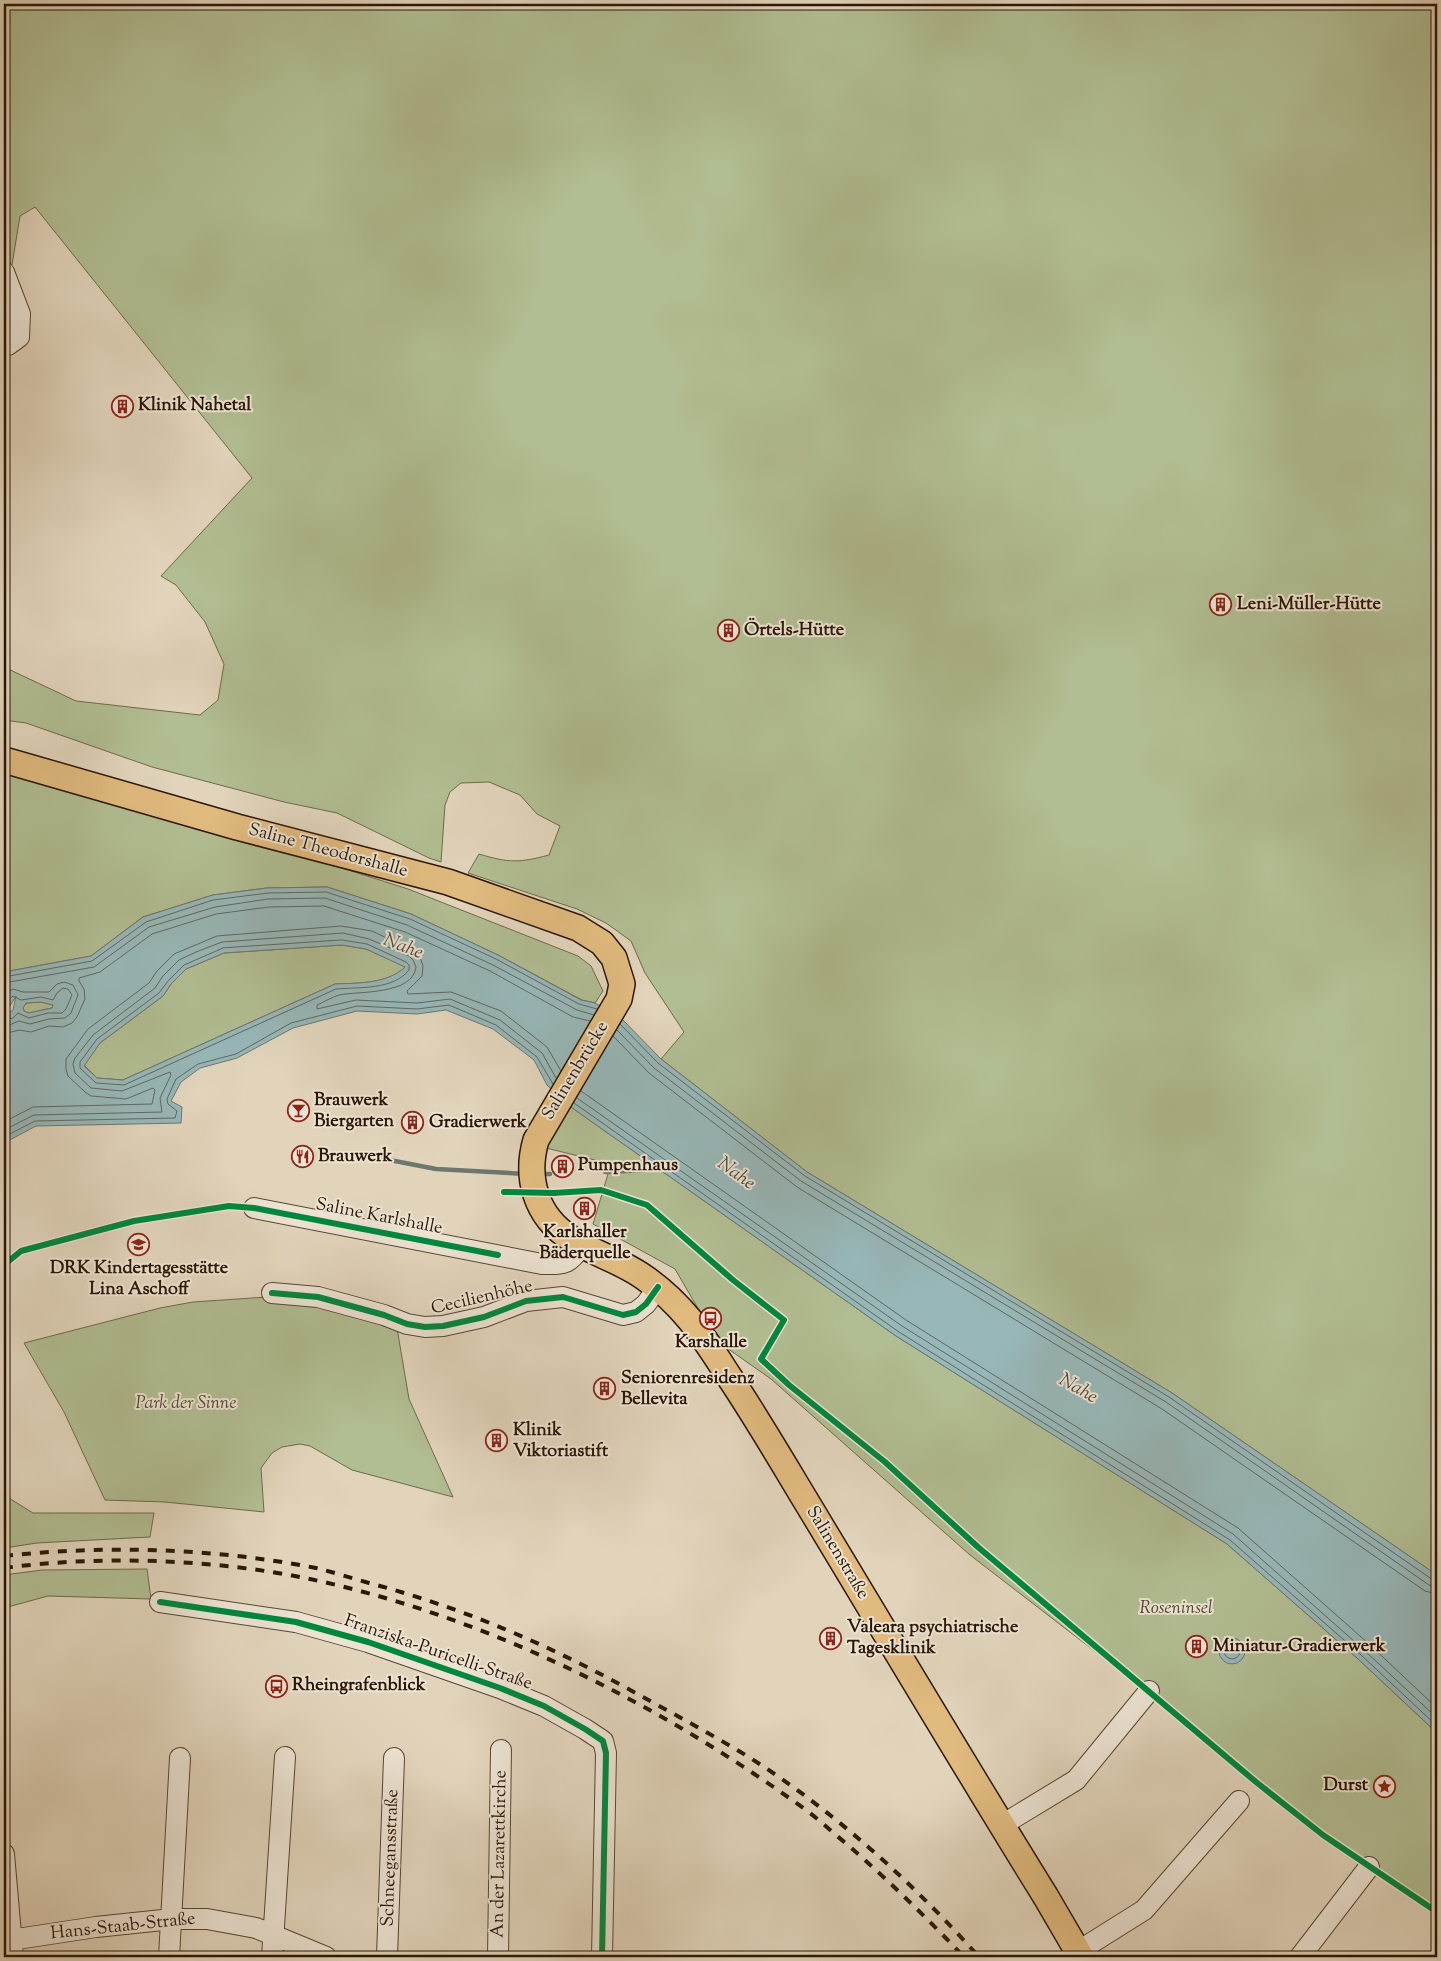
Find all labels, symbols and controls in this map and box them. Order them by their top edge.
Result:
place label: Klinik Nahetal [138,393,252,419]
building icon: Klinik Nahetal [110,394,134,418]
place label: Leni-Müller-Hütte [1237,592,1381,618]
building icon: Leni-Müller-Hütte [1209,593,1233,617]
place label: Örtels-Hütte [744,617,845,644]
building icon: Örtels-Hütte [716,619,740,643]
street label: Saline Theodorshalle [245,817,411,885]
water label: Nahe [379,927,427,967]
street label: Salinenbrücke [536,1017,616,1125]
place label: Brauwerk Biergarten [314,1088,395,1135]
bar icon: Brauwerk Biergarten [286,1099,310,1123]
place label: Gradierwerk [429,1110,527,1136]
building icon: Gradierwerk [401,1111,425,1135]
place label: Brauwerk [318,1144,392,1170]
restaurant icon: Brauwerk [290,1145,314,1169]
water label: Nahe [711,1151,761,1197]
place label: Pumpenhaus [578,1153,678,1179]
building icon: Pumpenhaus [550,1154,574,1178]
street label: Saline Karlshalle [313,1192,445,1242]
building icon: Karlshaller Bäderquelle [573,1196,597,1220]
place label: Karlshaller Bäderquelle [539,1220,631,1267]
school or university icon: DRK Kindertagesstätte Lina Aschoff [127,1232,151,1256]
place label: DRK Kindertagesstätte Lina Aschoff [50,1256,229,1303]
street label: Cecilienhöhe [429,1274,535,1322]
bus stop icon: Karshalle [699,1306,723,1330]
place label: Karshalle [675,1330,748,1356]
place label: Seniorenresidenz Bellevita [621,1366,754,1413]
water label: Nahe [1054,1367,1103,1411]
building icon: Seniorenresidenz Bellevita [593,1377,617,1401]
park label: Park der Sinne [136,1391,236,1417]
place label: Klinik Viktoriastift [513,1418,609,1465]
building icon: Klinik Viktoriastift [485,1429,509,1453]
street label: Salinenstraße [799,1501,875,1605]
park label: Roseninsel [1139,1596,1213,1622]
street label: Franziska-Puricelli-Straße [340,1609,536,1697]
place label: Valeara psychiatrische Tagesklinik [847,1615,1019,1662]
building icon: Valeara psychiatrische Tagesklinik [819,1626,843,1650]
place label: Miniatur-Gradierwerk [1213,1634,1386,1660]
building icon: Miniatur-Gradierwerk [1185,1635,1209,1659]
place label: Rheingrafenblick [292,1673,426,1699]
bus stop icon: Rheingrafenblick [264,1674,288,1698]
street label: An der Lazarettkirche [486,1770,514,1938]
place label: Durst [1323,1773,1369,1799]
place icon: Durst [1372,1774,1396,1798]
street label: Schneegansstraße [376,1789,406,1927]
street label: Hans-Staab-Straße [49,1906,197,1948]

